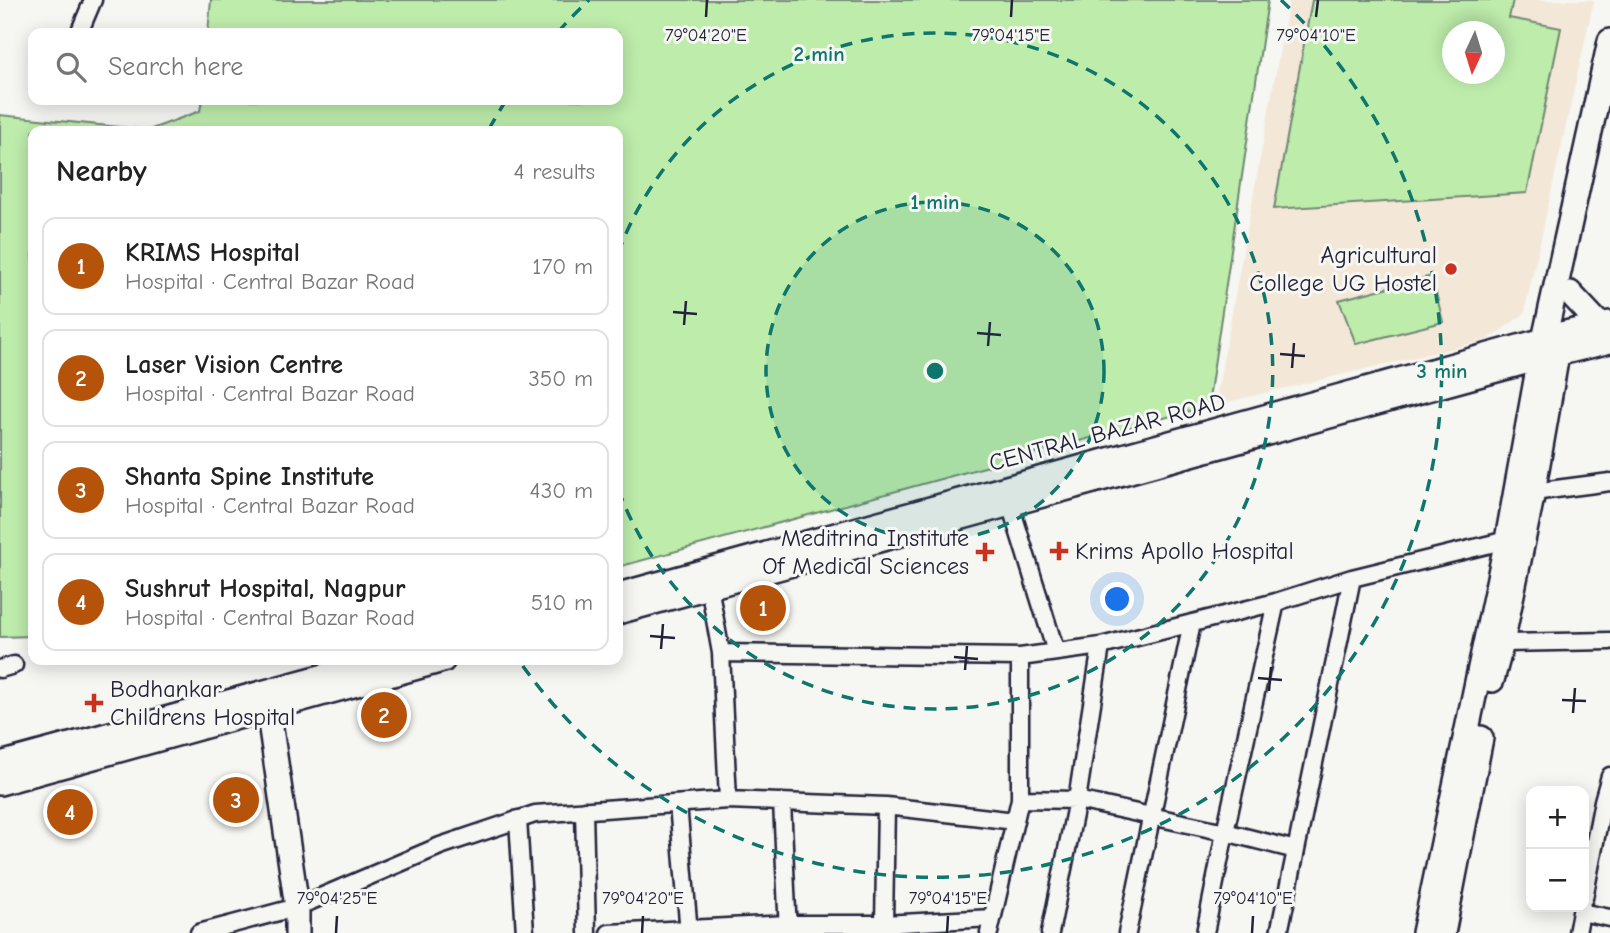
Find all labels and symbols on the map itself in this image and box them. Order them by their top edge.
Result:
north arrow [1442,21,1505,84]
text: 79°04'20"E [665,25,747,46]
text: 79°04'15"E [972,25,1050,46]
text: 79°04'10"E [1276,25,1356,46]
text: 2 min [793,42,845,66]
text: 1 min [911,190,959,214]
place label: Agricultural College UG Hostel [1249,241,1437,297]
marker: Agricultural College UG Hostel [1443,261,1459,277]
centre of rings [923,359,947,383]
text: 3 min [1416,359,1468,383]
street label: CENTRAL BAZAR ROAD [986,387,1228,477]
place label: Meditrina Institute Of Medical Sciences [762,524,969,580]
place label: Krims Apollo Hospital [1075,537,1294,565]
marker: Krims Apollo Hospital [1049,541,1069,561]
marker: Meditrina Institute Of Medical Sciences [975,542,995,562]
pin: 1 [740,582,786,634]
your location [1100,582,1134,616]
place label: Bodhankar Childrens Hospital [110,675,295,731]
pin: 2 [361,689,407,741]
marker: Bodhankar Childrens Hospital [84,693,104,713]
pin: 3 [213,774,259,826]
pin: 4 [47,786,93,838]
text: 79°04'25"E [297,888,377,909]
text: 79°04'20"E [602,888,684,909]
text: 79°04'15"E [909,888,987,909]
text: 79°04'10"E [1213,888,1293,909]

